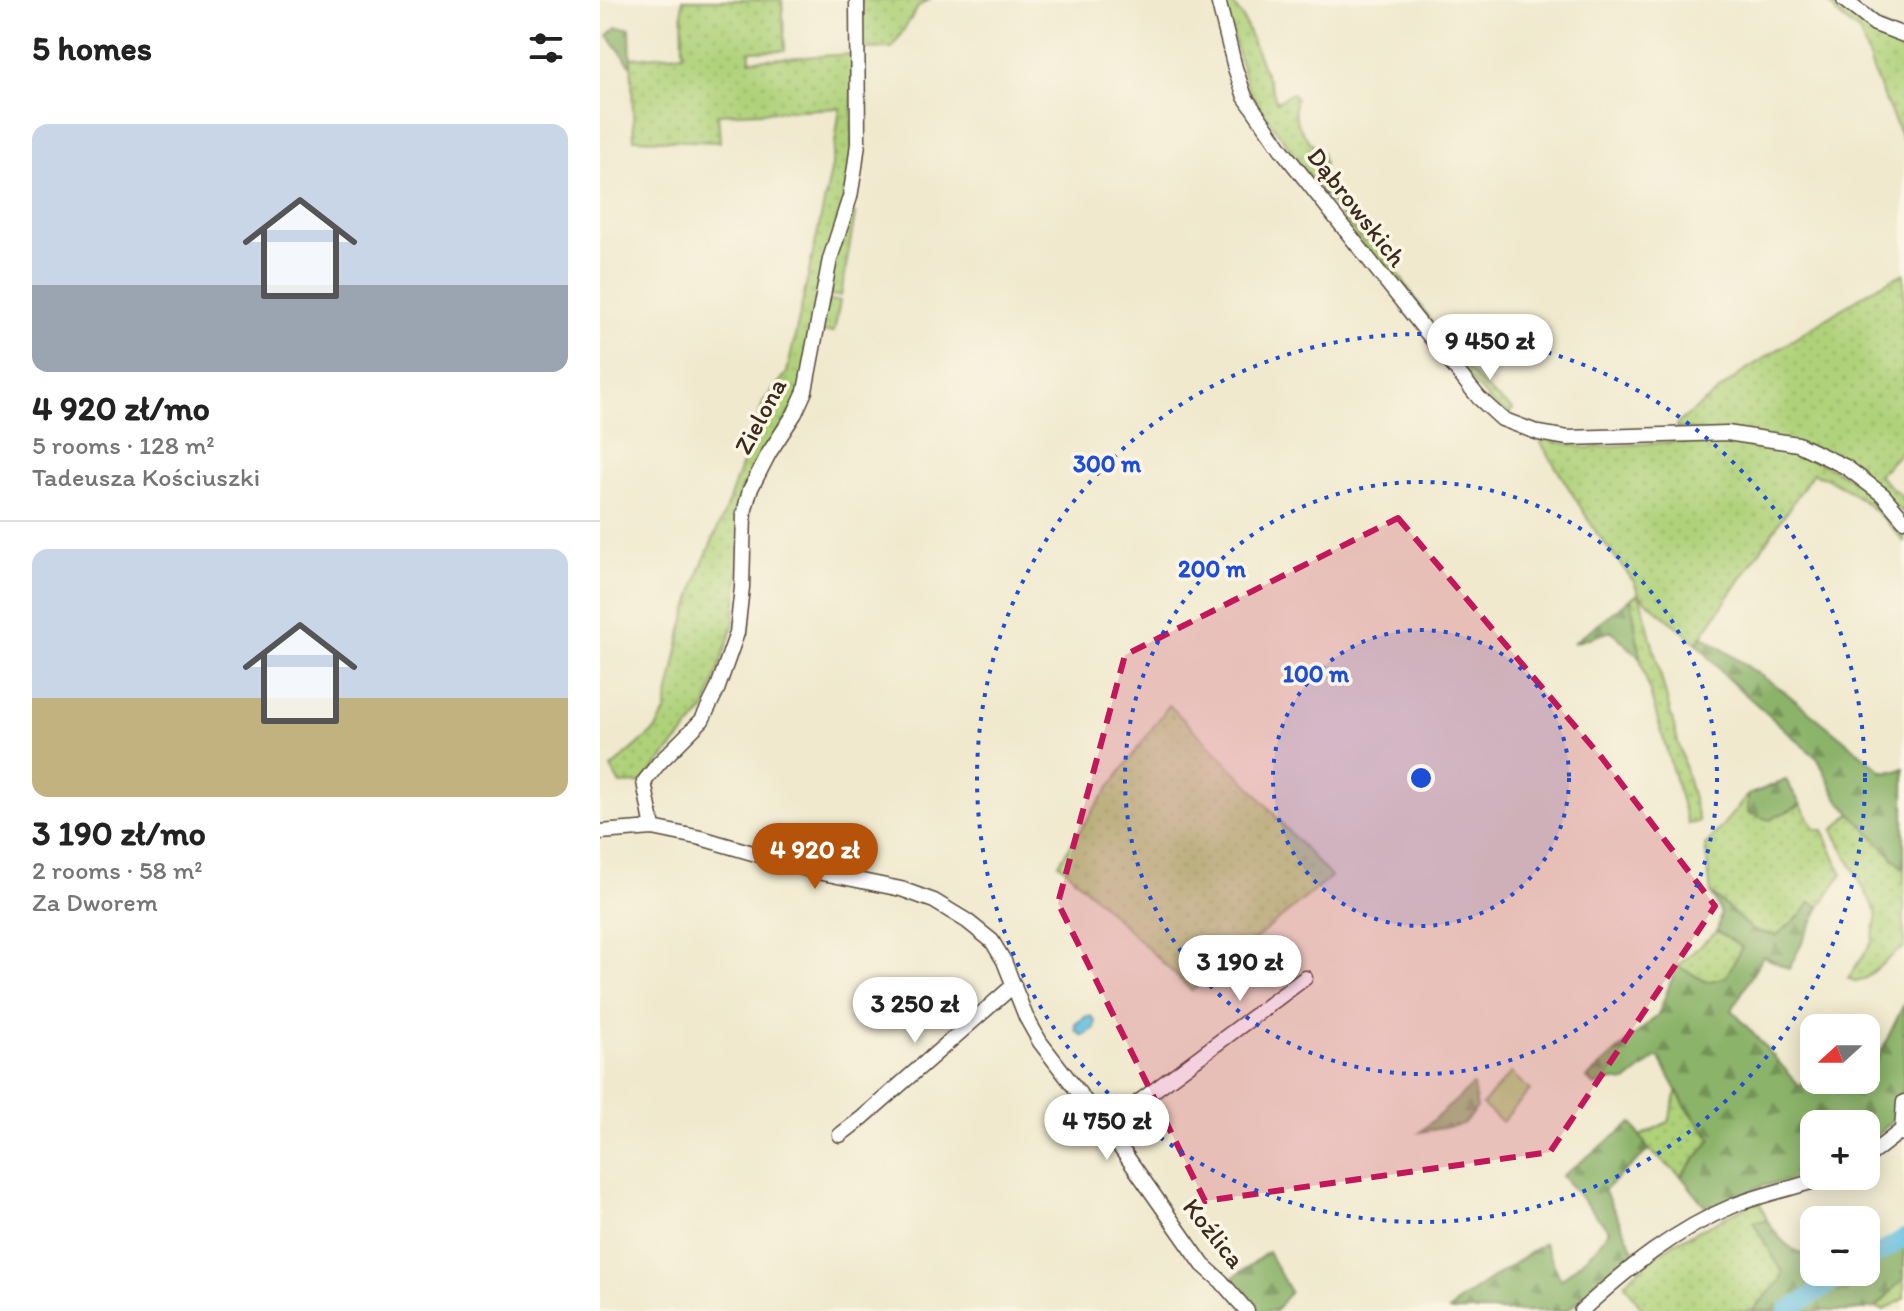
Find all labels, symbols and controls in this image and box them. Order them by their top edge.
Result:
icon: filters [524,26,568,70]
text: 5 homes [32,28,152,69]
street label: Dąbrowskich [1300,141,1414,273]
icon: home [228,176,372,320]
pin: 9 450 zł [1407,314,1573,382]
text: 9 450 zł [1445,324,1535,356]
street label: Zielona [727,372,794,460]
text: 4 920 zł/mo [32,388,210,429]
text: 5 rooms · 128 m² [32,429,215,461]
text: 300 m [1073,449,1142,478]
text: Tadeusza Kościuszki [32,461,260,493]
text: 200 m [1178,554,1247,583]
icon: home [228,601,372,745]
text: 100 m [1283,659,1350,688]
centre of rings [1407,764,1435,792]
text: 3 190 zł/mo [32,813,206,854]
pin: 4 920 zł [732,823,898,891]
text: 4 920 zł [770,833,860,865]
text: 2 rooms · 58 m² [32,854,203,886]
text: Za Dworem [32,886,158,918]
pin: 3 190 zł [1157,935,1323,1003]
text: 3 190 zł [1196,945,1284,977]
pin: 3 250 zł [832,977,998,1045]
text: 3 250 zł [871,987,959,1019]
north arrow [1800,1014,1880,1094]
map controls [1800,1014,1880,1286]
pin: 4 750 zł [1024,1094,1190,1162]
text: 4 750 zł [1062,1104,1152,1136]
button: + [1800,1110,1880,1190]
street label: Koźlica [1176,1191,1252,1275]
button: − [1800,1206,1880,1286]

